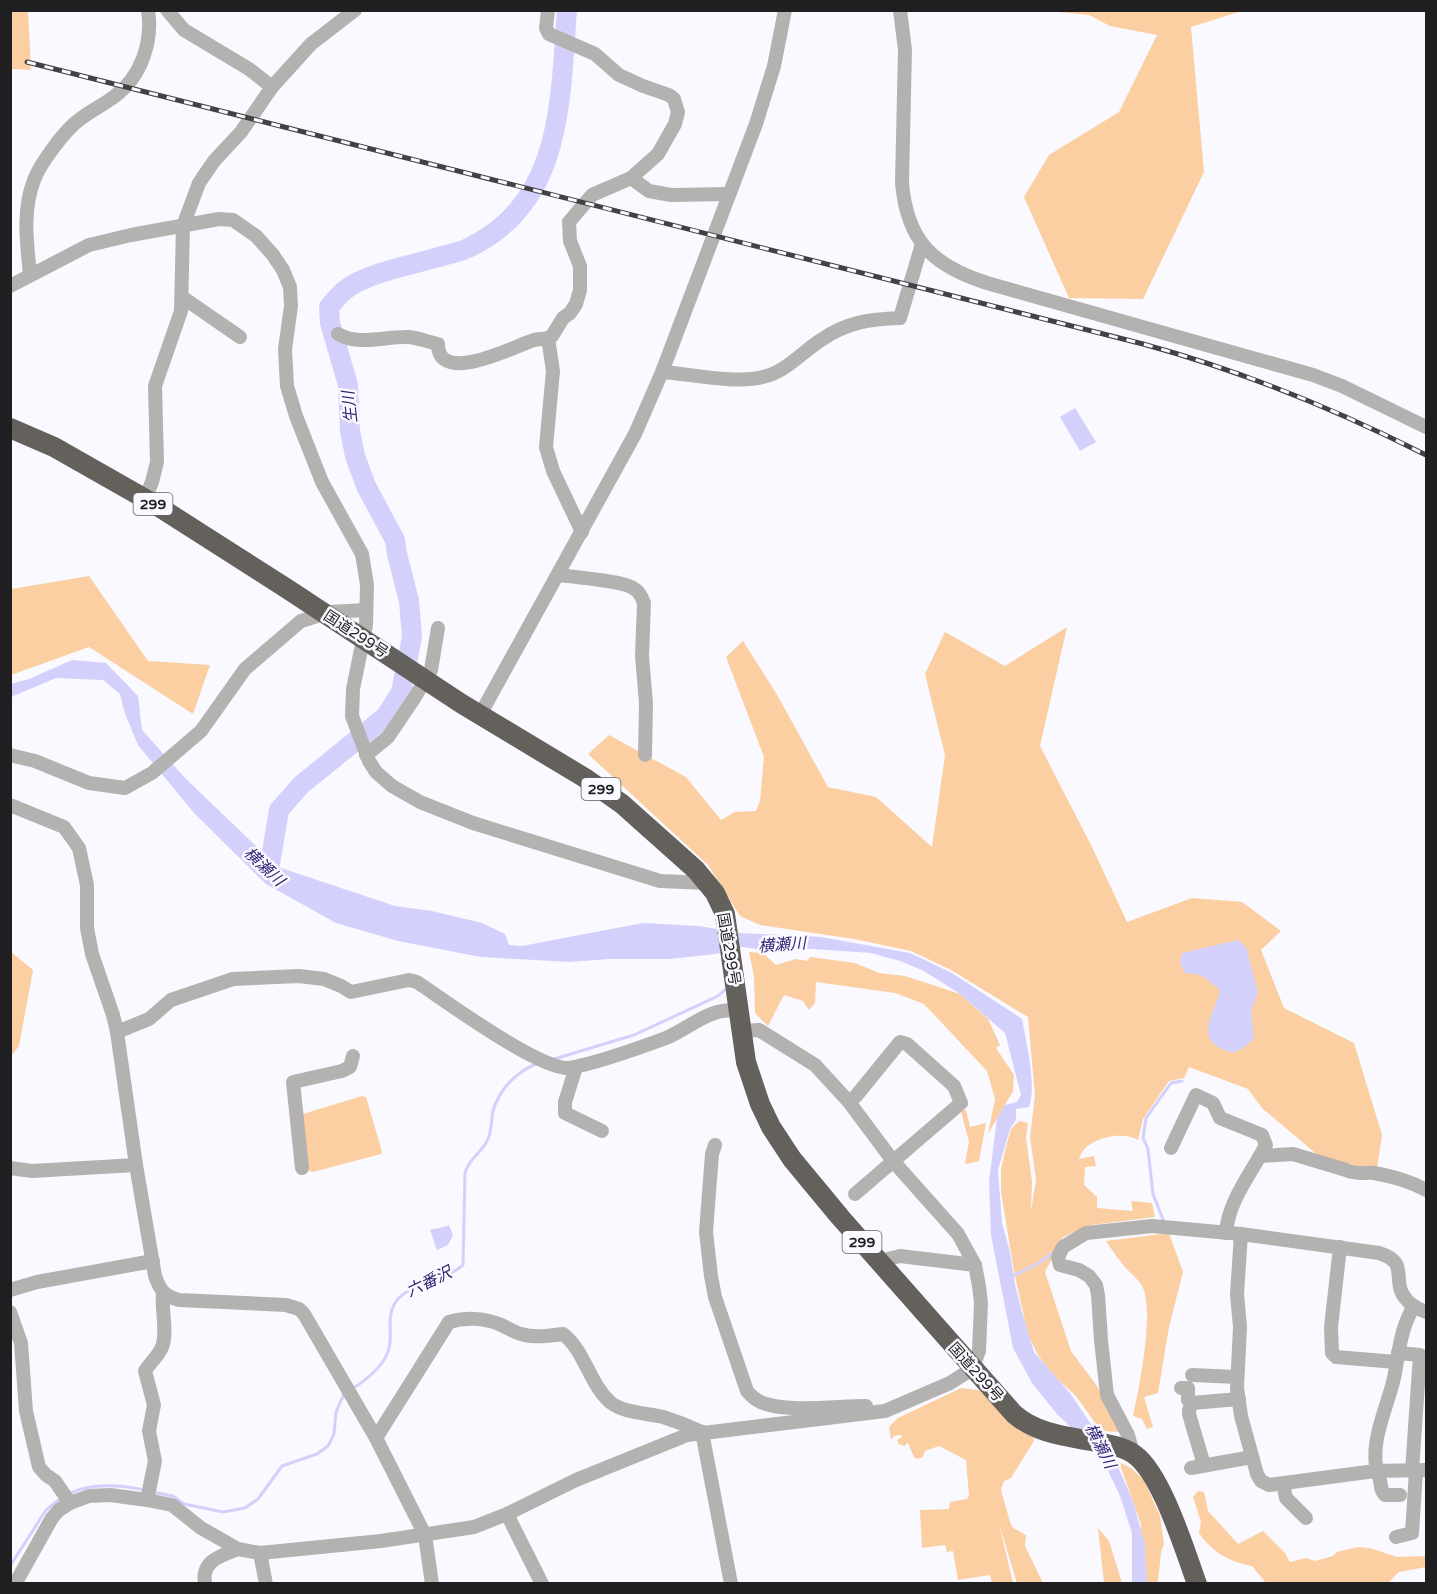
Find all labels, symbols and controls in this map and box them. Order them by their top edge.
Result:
water label: 生川 [338,388,362,424]
road number: 299 [134,493,172,515]
street label: 国道299号 [320,607,392,661]
road number: 299 [582,778,620,800]
water label: 横瀬川 [240,843,290,892]
street label: 国道299号 [714,911,744,987]
water label: 横瀬川 [757,933,809,957]
road number: 299 [842,1231,882,1253]
water label: 六番沢 [403,1262,457,1302]
street label: 国道299号 [945,1339,1007,1405]
water label: 横瀬川 [1080,1420,1121,1474]

